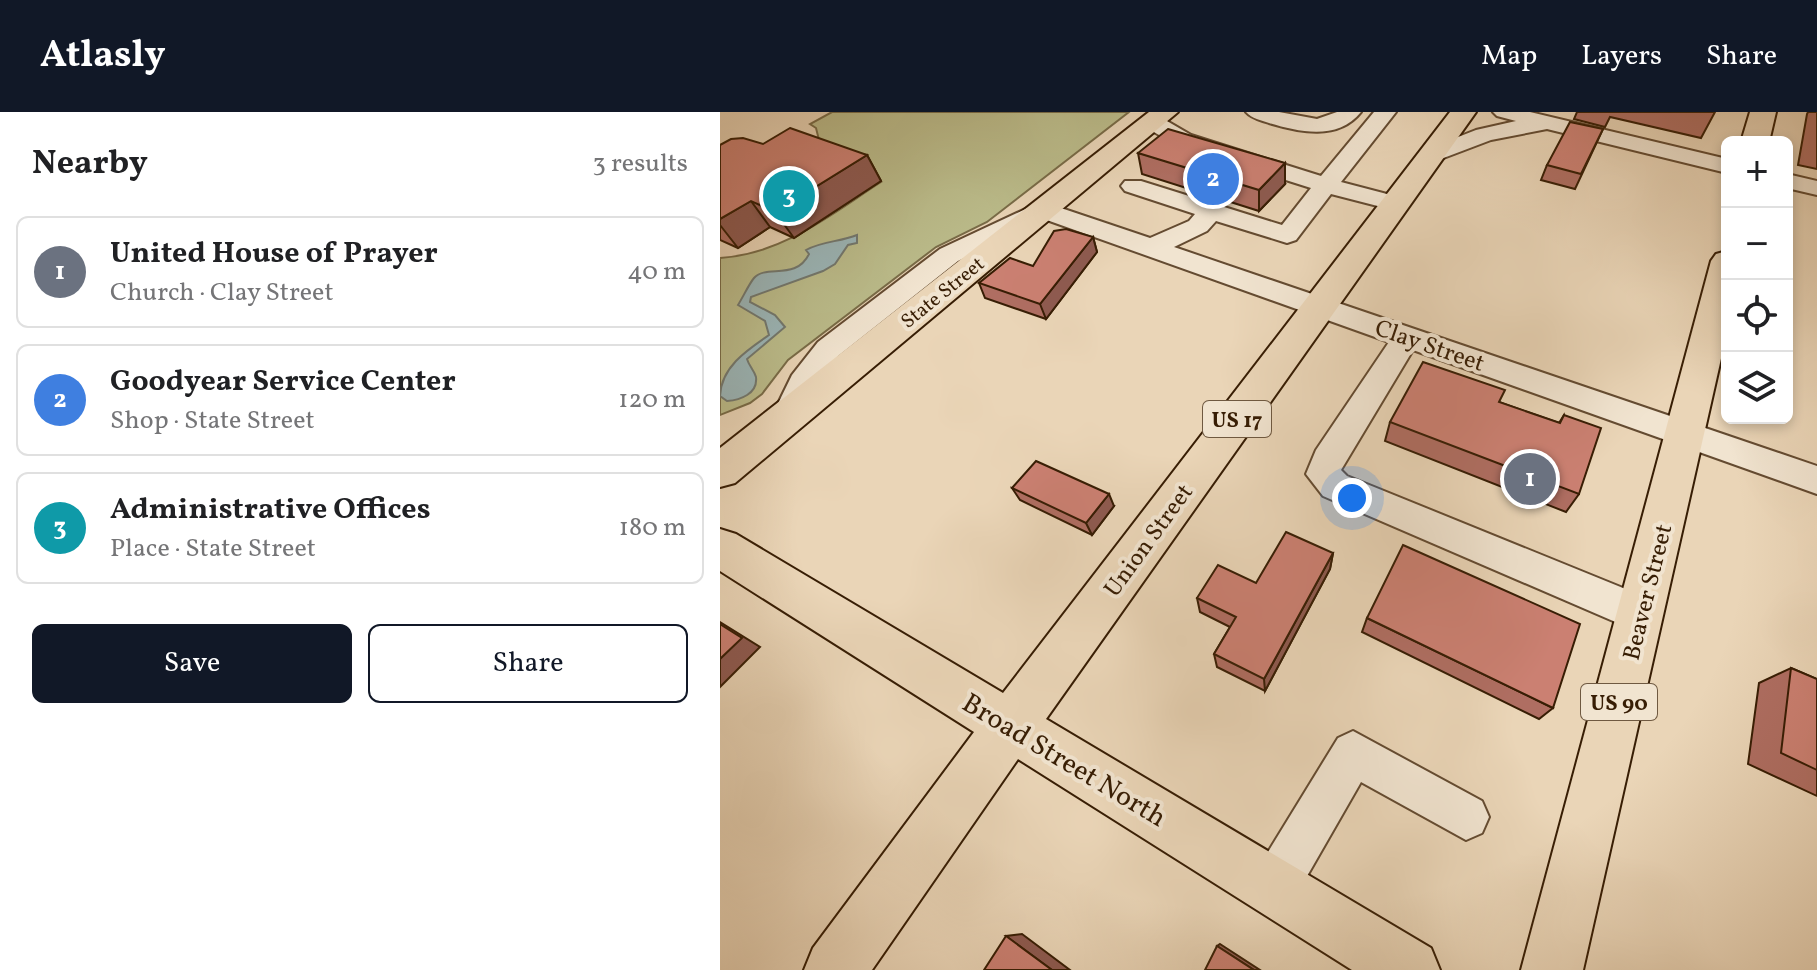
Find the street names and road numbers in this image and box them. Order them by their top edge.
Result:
street label: State Street [895,251,991,336]
street label: Clay Street [1370,312,1489,382]
road number: US 17 [1203,401,1271,437]
street label: Union Street [1097,478,1202,605]
street label: Beaver Street [1616,521,1682,664]
road number: US 90 [1581,684,1657,720]
street label: Broad Street North [954,685,1173,838]

